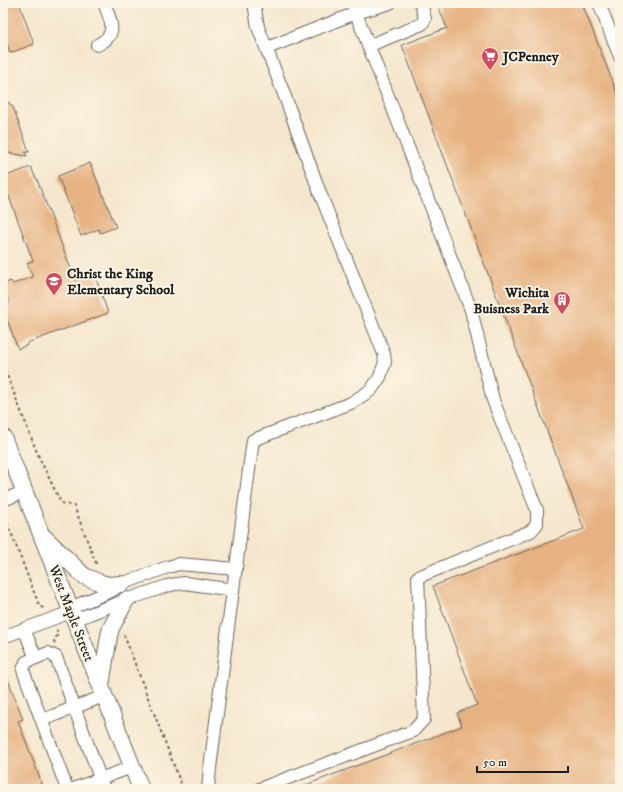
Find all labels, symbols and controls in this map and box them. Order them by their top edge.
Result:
supermarket icon: JCPenney [480,46,500,71]
place label: JCPenney [501,48,559,66]
place label: Christ the King Elementary School [67,265,175,299]
school or university icon: Christ the King Elementary School [44,271,64,296]
place label: Wichita Buisness Park [474,284,550,318]
building icon: Wichita Buisness Park [552,290,572,315]
street label: West Maple Street [44,562,98,665]
scale bar [477,748,568,774]
text: 50 m [483,755,507,770]

